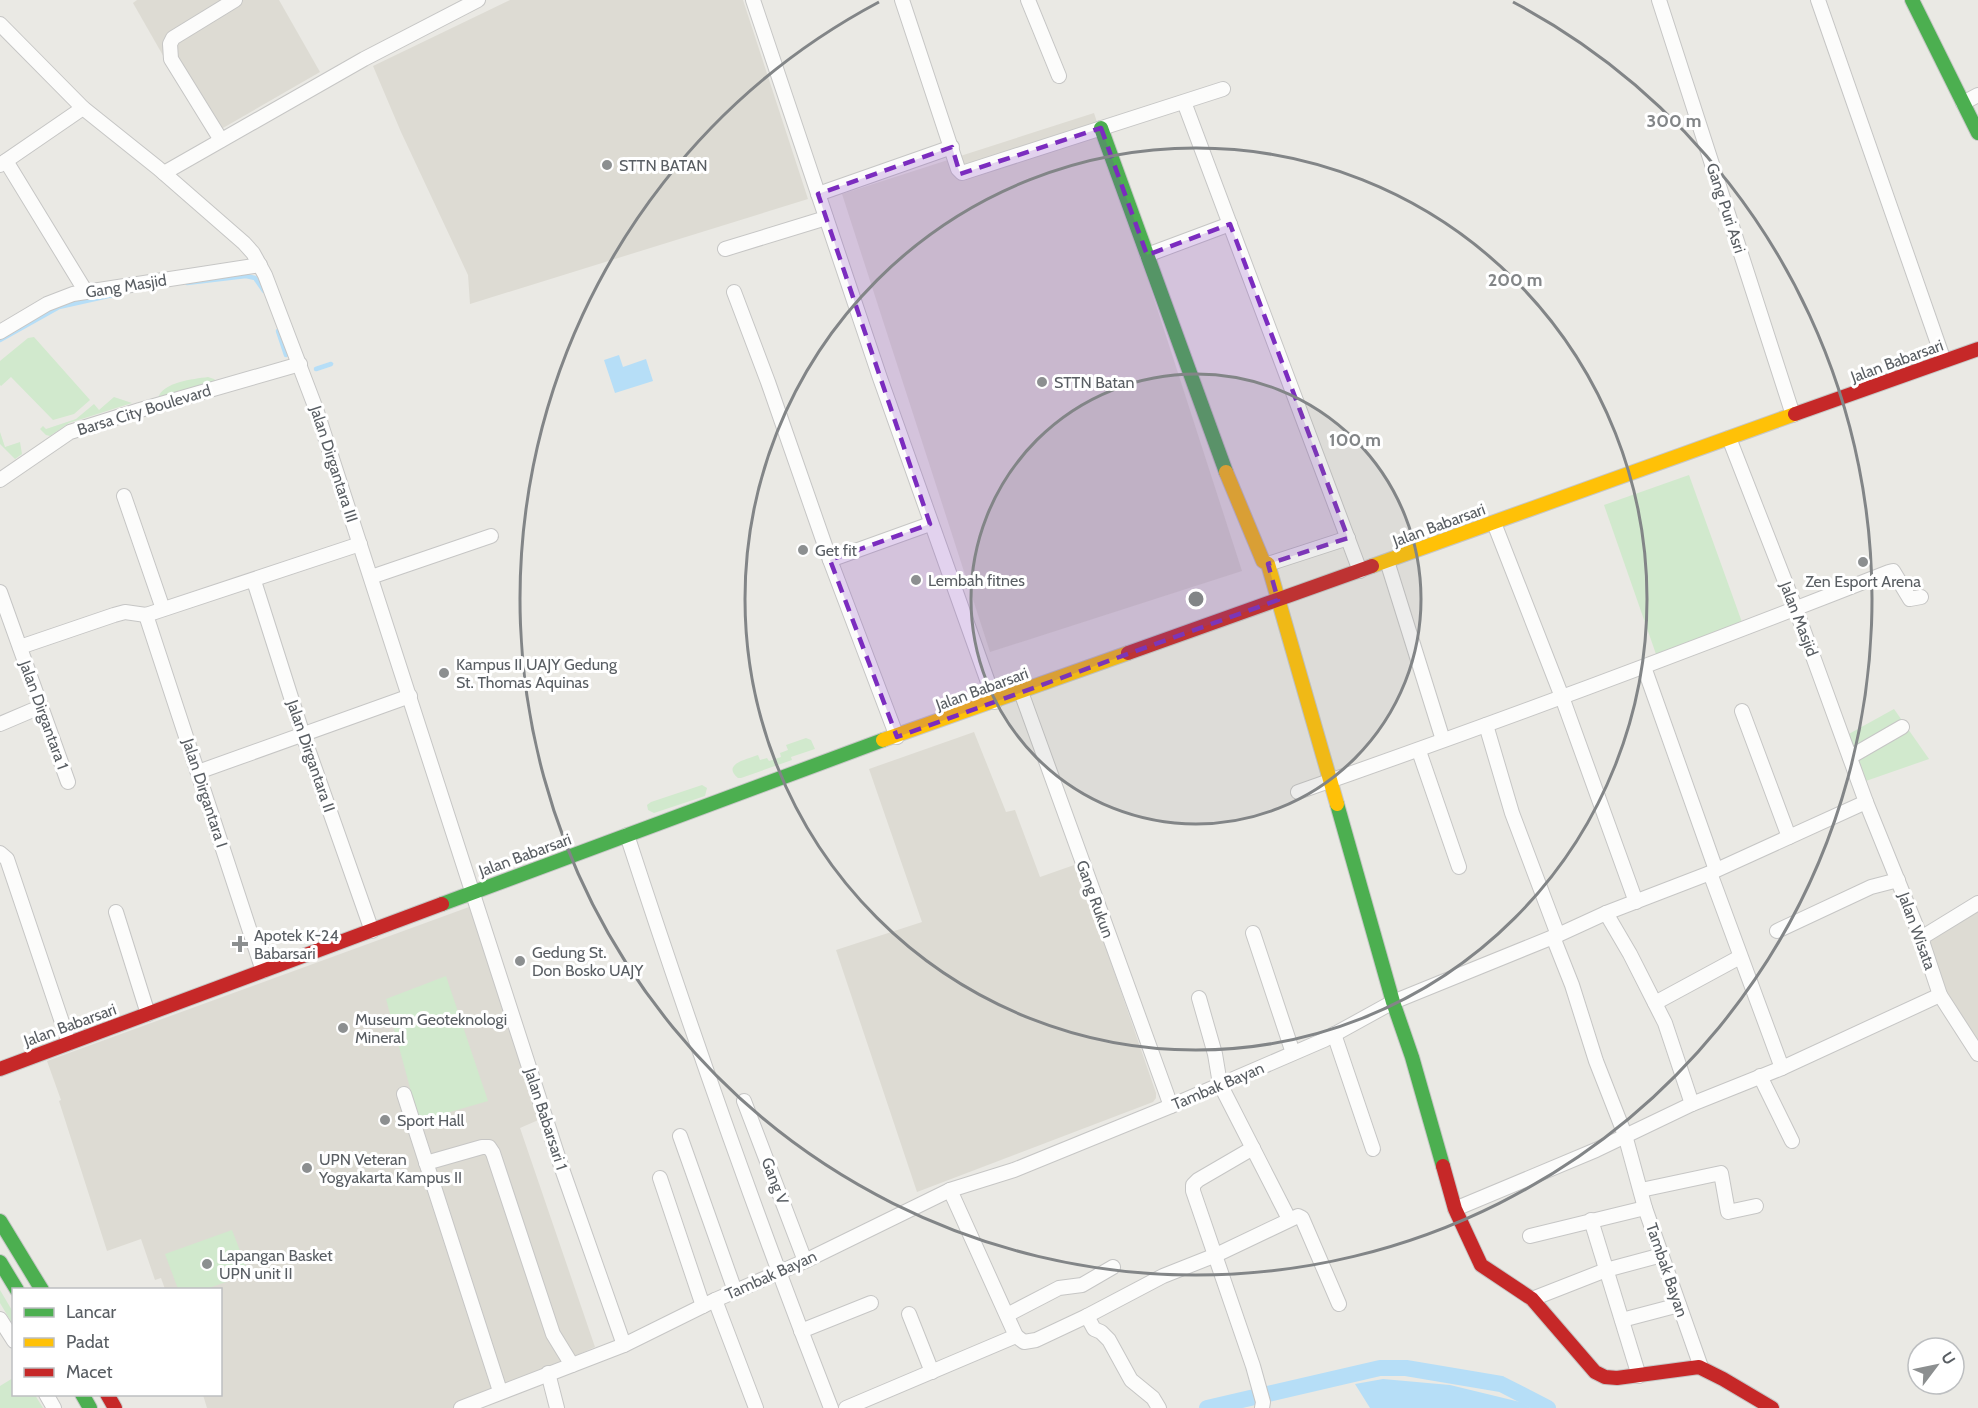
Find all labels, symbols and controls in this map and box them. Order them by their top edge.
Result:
text: 300 m [1647,110,1701,132]
place label: STTN BATAN [619,156,708,175]
marker: STTN BATAN [600,158,614,172]
street label: Gang Puri Asri [1703,161,1749,255]
text: 200 m [1488,269,1542,291]
street label: Gang Masjid [84,270,168,302]
street label: Jalan Babarsari [1847,335,1946,387]
place label: STTN Batan [1054,373,1134,392]
marker: STTN Batan [1035,375,1049,389]
street label: Barsa City Boulevard [75,381,213,439]
street label: Jalan Dirgantara III [306,402,362,525]
text: 100 m [1329,429,1381,451]
street label: Jalan Babarsari [1389,499,1488,551]
place label: Get fit [815,541,858,560]
marker: Get fit [796,543,810,557]
marker: Zen Esport Arena [1856,555,1870,569]
place label: Lembah fitnes [928,571,1025,590]
place label: Zen Esport Arena [1805,572,1921,591]
marker: Lembah fitnes [909,573,923,587]
street label: Jalan Masjid [1776,578,1822,659]
centre of rings [1186,589,1206,609]
place label: Kampus II UAJY Gedung St. Thomas Aquinas [456,655,618,692]
street label: Jalan Dirgantara 1 [15,657,72,772]
street label: Jalan Babarsari [932,663,1031,715]
marker: Kampus II UAJY Gedung St. Thomas Aquinas [437,666,451,680]
street label: Jalan Dirgantara II [283,696,339,815]
street label: Jalan Dirgantara I [178,735,232,850]
street label: Jalan Babarsari [475,829,574,881]
street label: Gang Rukun [1072,858,1118,940]
street label: Jalan Wisata [1894,889,1940,973]
place label: Apotek K-24 Babarsari [254,926,339,963]
marker: Apotek K-24 Babarsari [231,935,249,953]
place label: Gedung St. Don Bosko UAJY [532,943,644,980]
marker: Gedung St. Don Bosko UAJY [513,954,527,968]
street label: Jalan Babarsari [20,999,119,1051]
place label: Museum Geoteknologi Mineral [355,1010,507,1047]
marker: Museum Geoteknologi Mineral [336,1021,350,1035]
street label: Tambak Bayan [1169,1058,1267,1114]
street label: Jalan Babarsari 1 [520,1065,571,1172]
place label: Sport Hall [397,1111,465,1130]
marker: Sport Hall [378,1113,392,1127]
place label: UPN Veteran Yogyakarta Kampus II [318,1150,462,1187]
street label: Gang V [757,1155,793,1207]
marker: UPN Veteran Yogyakarta Kampus II [300,1161,314,1175]
street label: Tambak Bayan [1642,1221,1692,1320]
place label: Lapangan Basket UPN unit II [219,1246,333,1283]
street label: Tambak Bayan [722,1246,820,1304]
marker: Lapangan Basket UPN unit II [200,1257,214,1271]
legend [12,1288,222,1396]
text: Lancar [66,1301,117,1323]
text: Padat [66,1331,109,1353]
north arrow [1906,1336,1966,1396]
text: U [1937,1348,1959,1368]
text: Macet [66,1361,112,1383]

